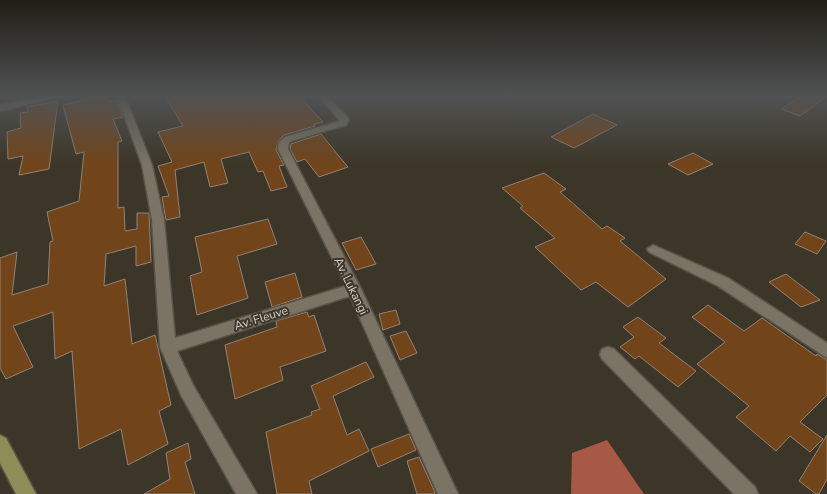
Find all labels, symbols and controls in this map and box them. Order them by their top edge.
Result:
street label: Av. Lukangi [330,255,372,317]
street label: Av. Fleuve [232,302,290,334]

